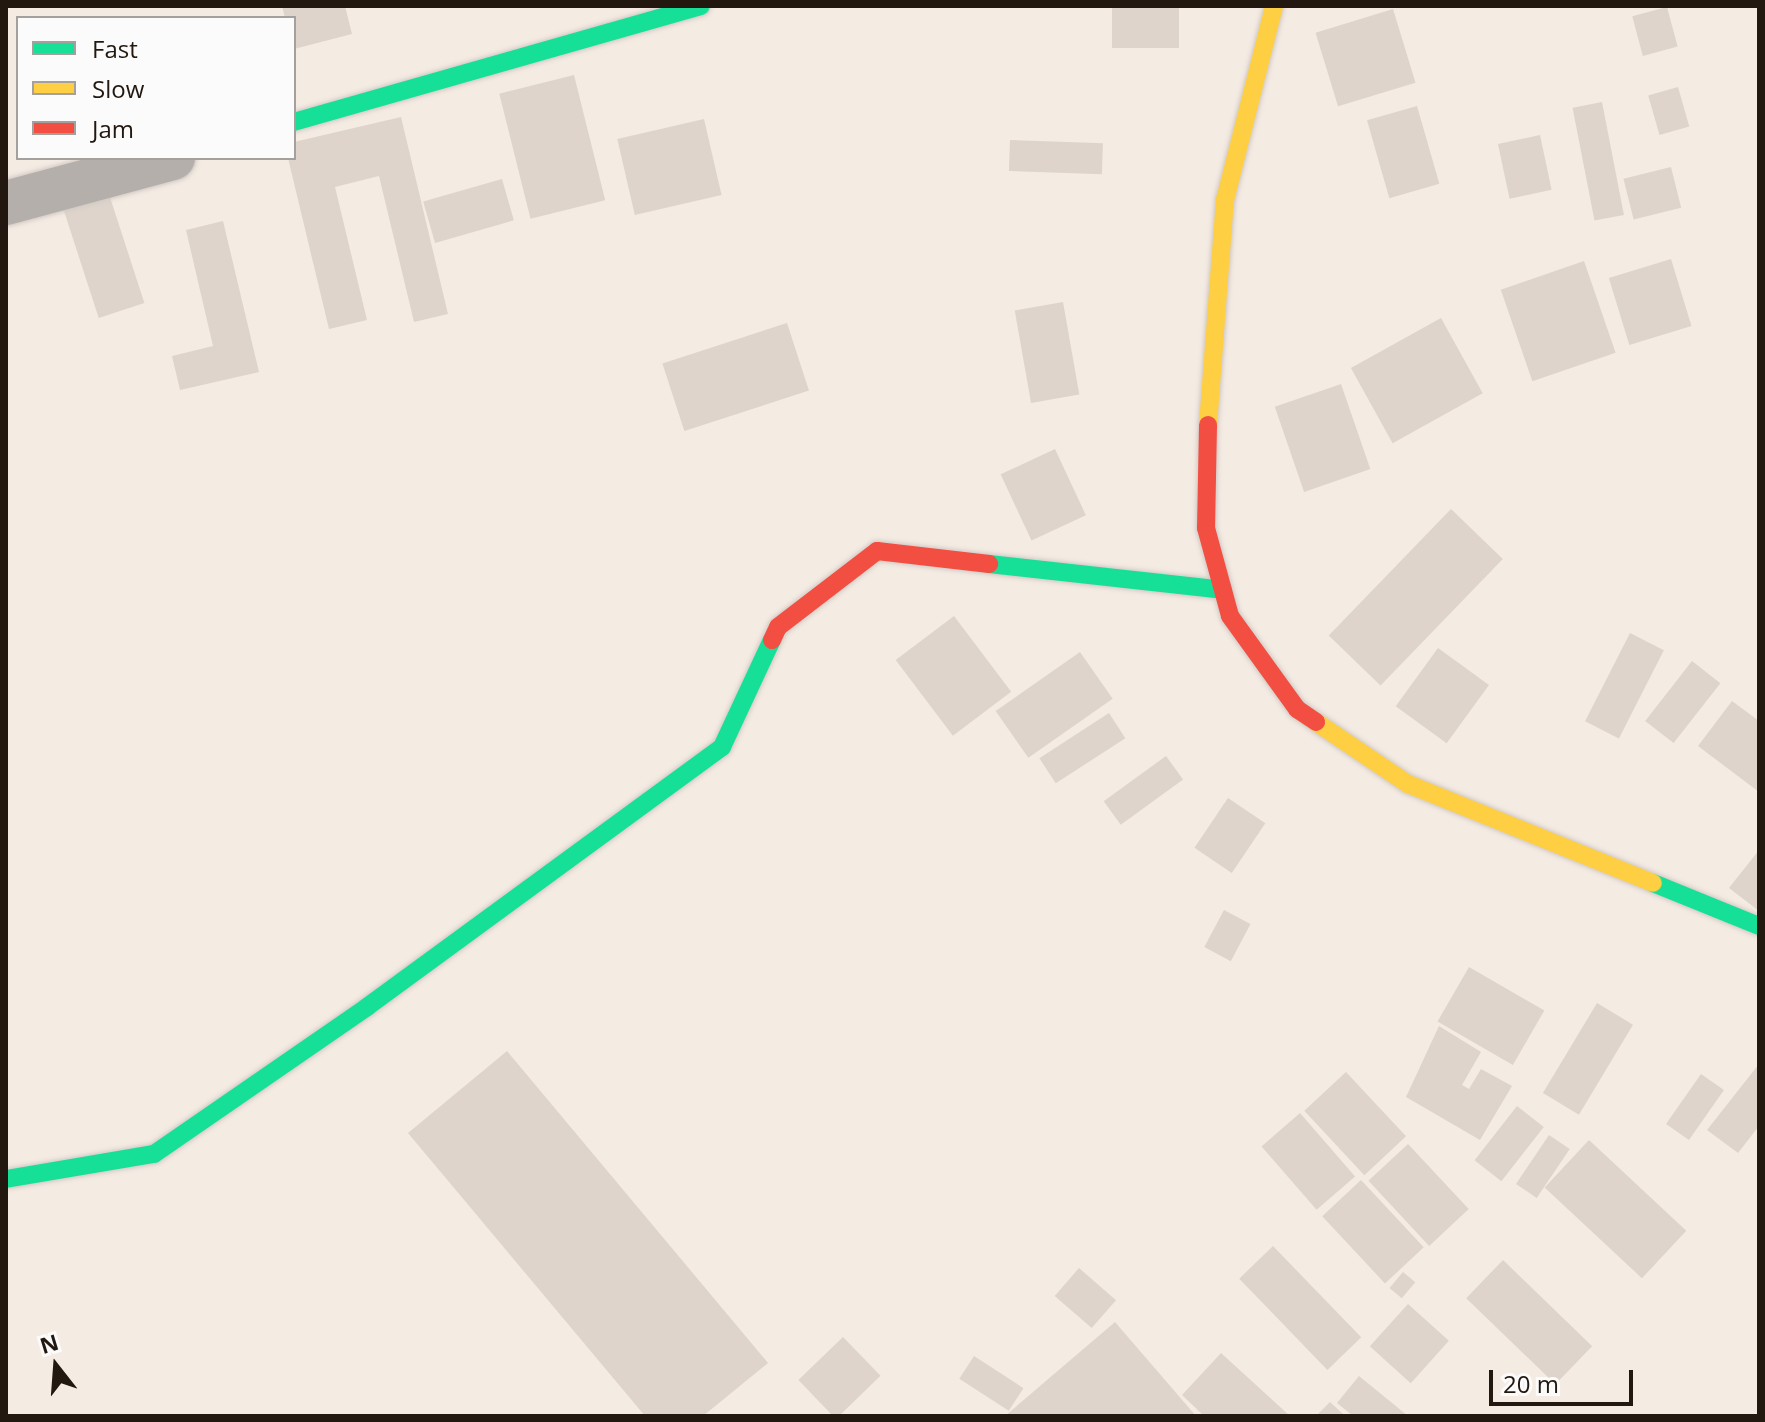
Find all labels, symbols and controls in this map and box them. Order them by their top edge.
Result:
legend [16,16,296,160]
text: Fast [92,32,138,65]
text: Slow [92,72,144,105]
text: Jam [92,112,134,145]
north arrow [16,1326,96,1406]
text: N [36,1326,62,1360]
scale bar [1493,1354,1637,1404]
text: 20 m [1503,1367,1559,1400]

